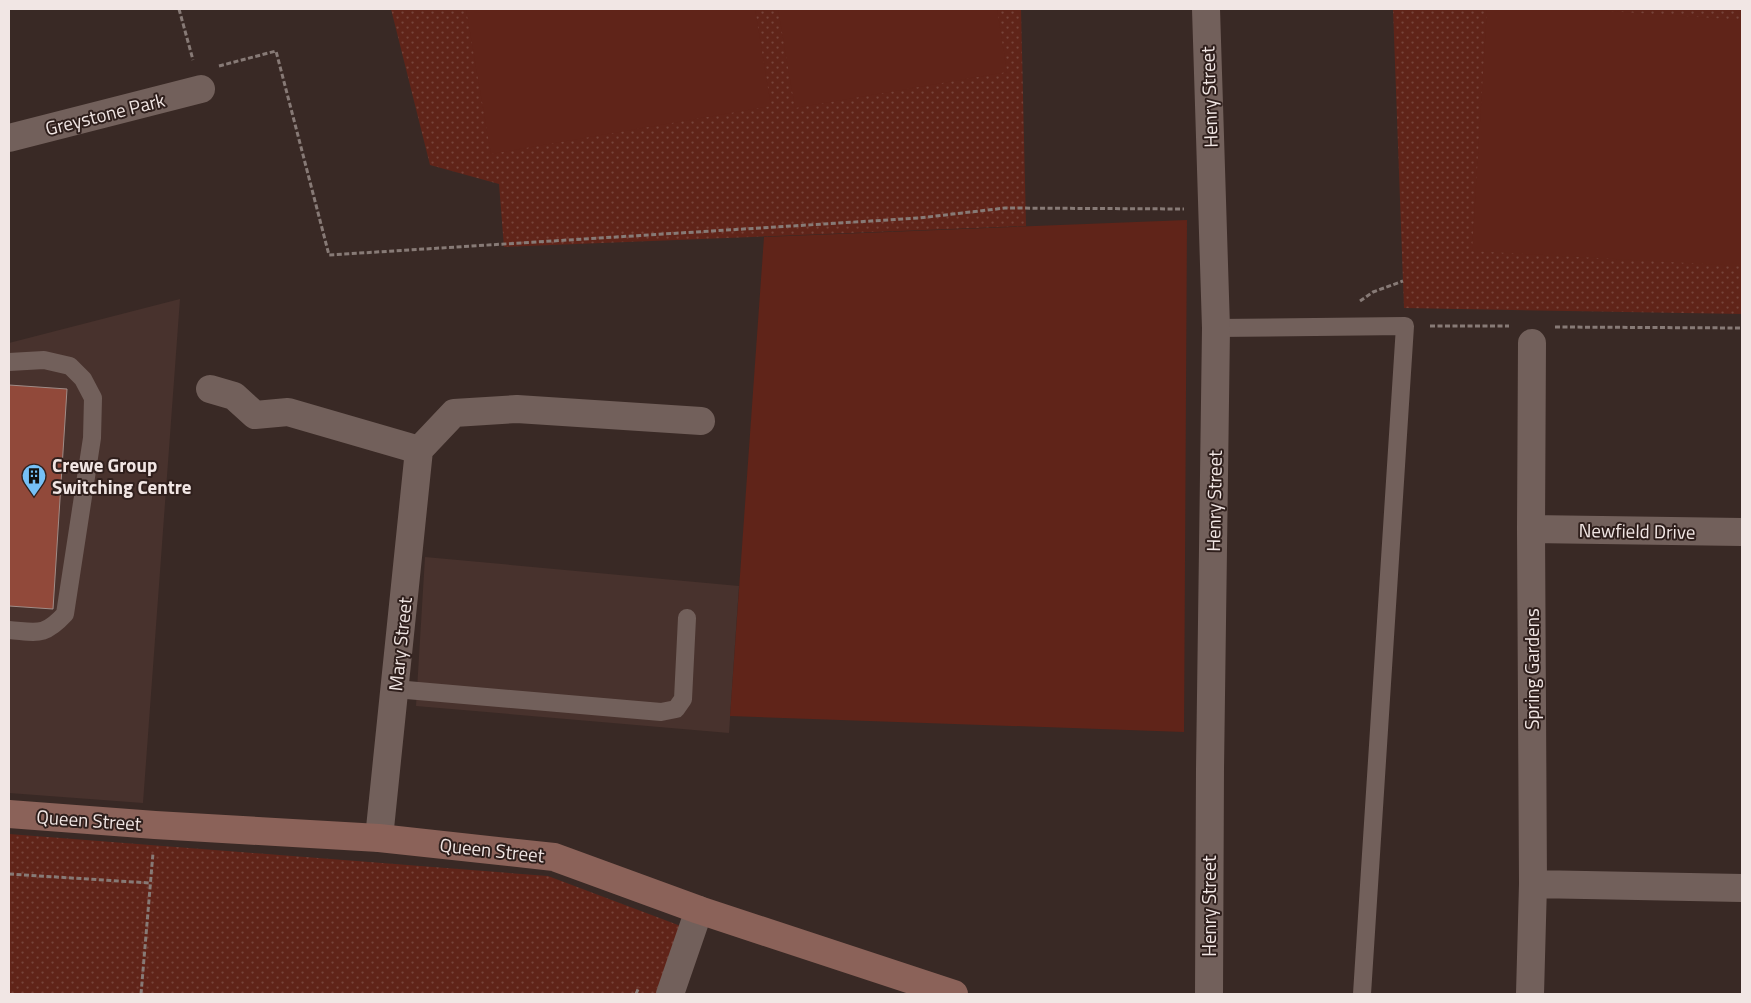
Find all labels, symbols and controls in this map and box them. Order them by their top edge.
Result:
street label: Henry Street [1192,45,1225,148]
street label: Greystone Park [42,85,168,142]
place label: Crewe Group Switching Centre [52,450,192,501]
street label: Henry Street [1198,450,1229,552]
building icon: Crewe Group Switching Centre [21,463,47,497]
street label: Newfield Drive [1578,515,1696,546]
street label: Mary Street [380,595,419,692]
street label: Spring Gardens [1517,608,1546,730]
street label: Queen Street [36,801,143,838]
street label: Queen Street [438,830,546,869]
street label: Henry Street [1194,855,1223,957]

